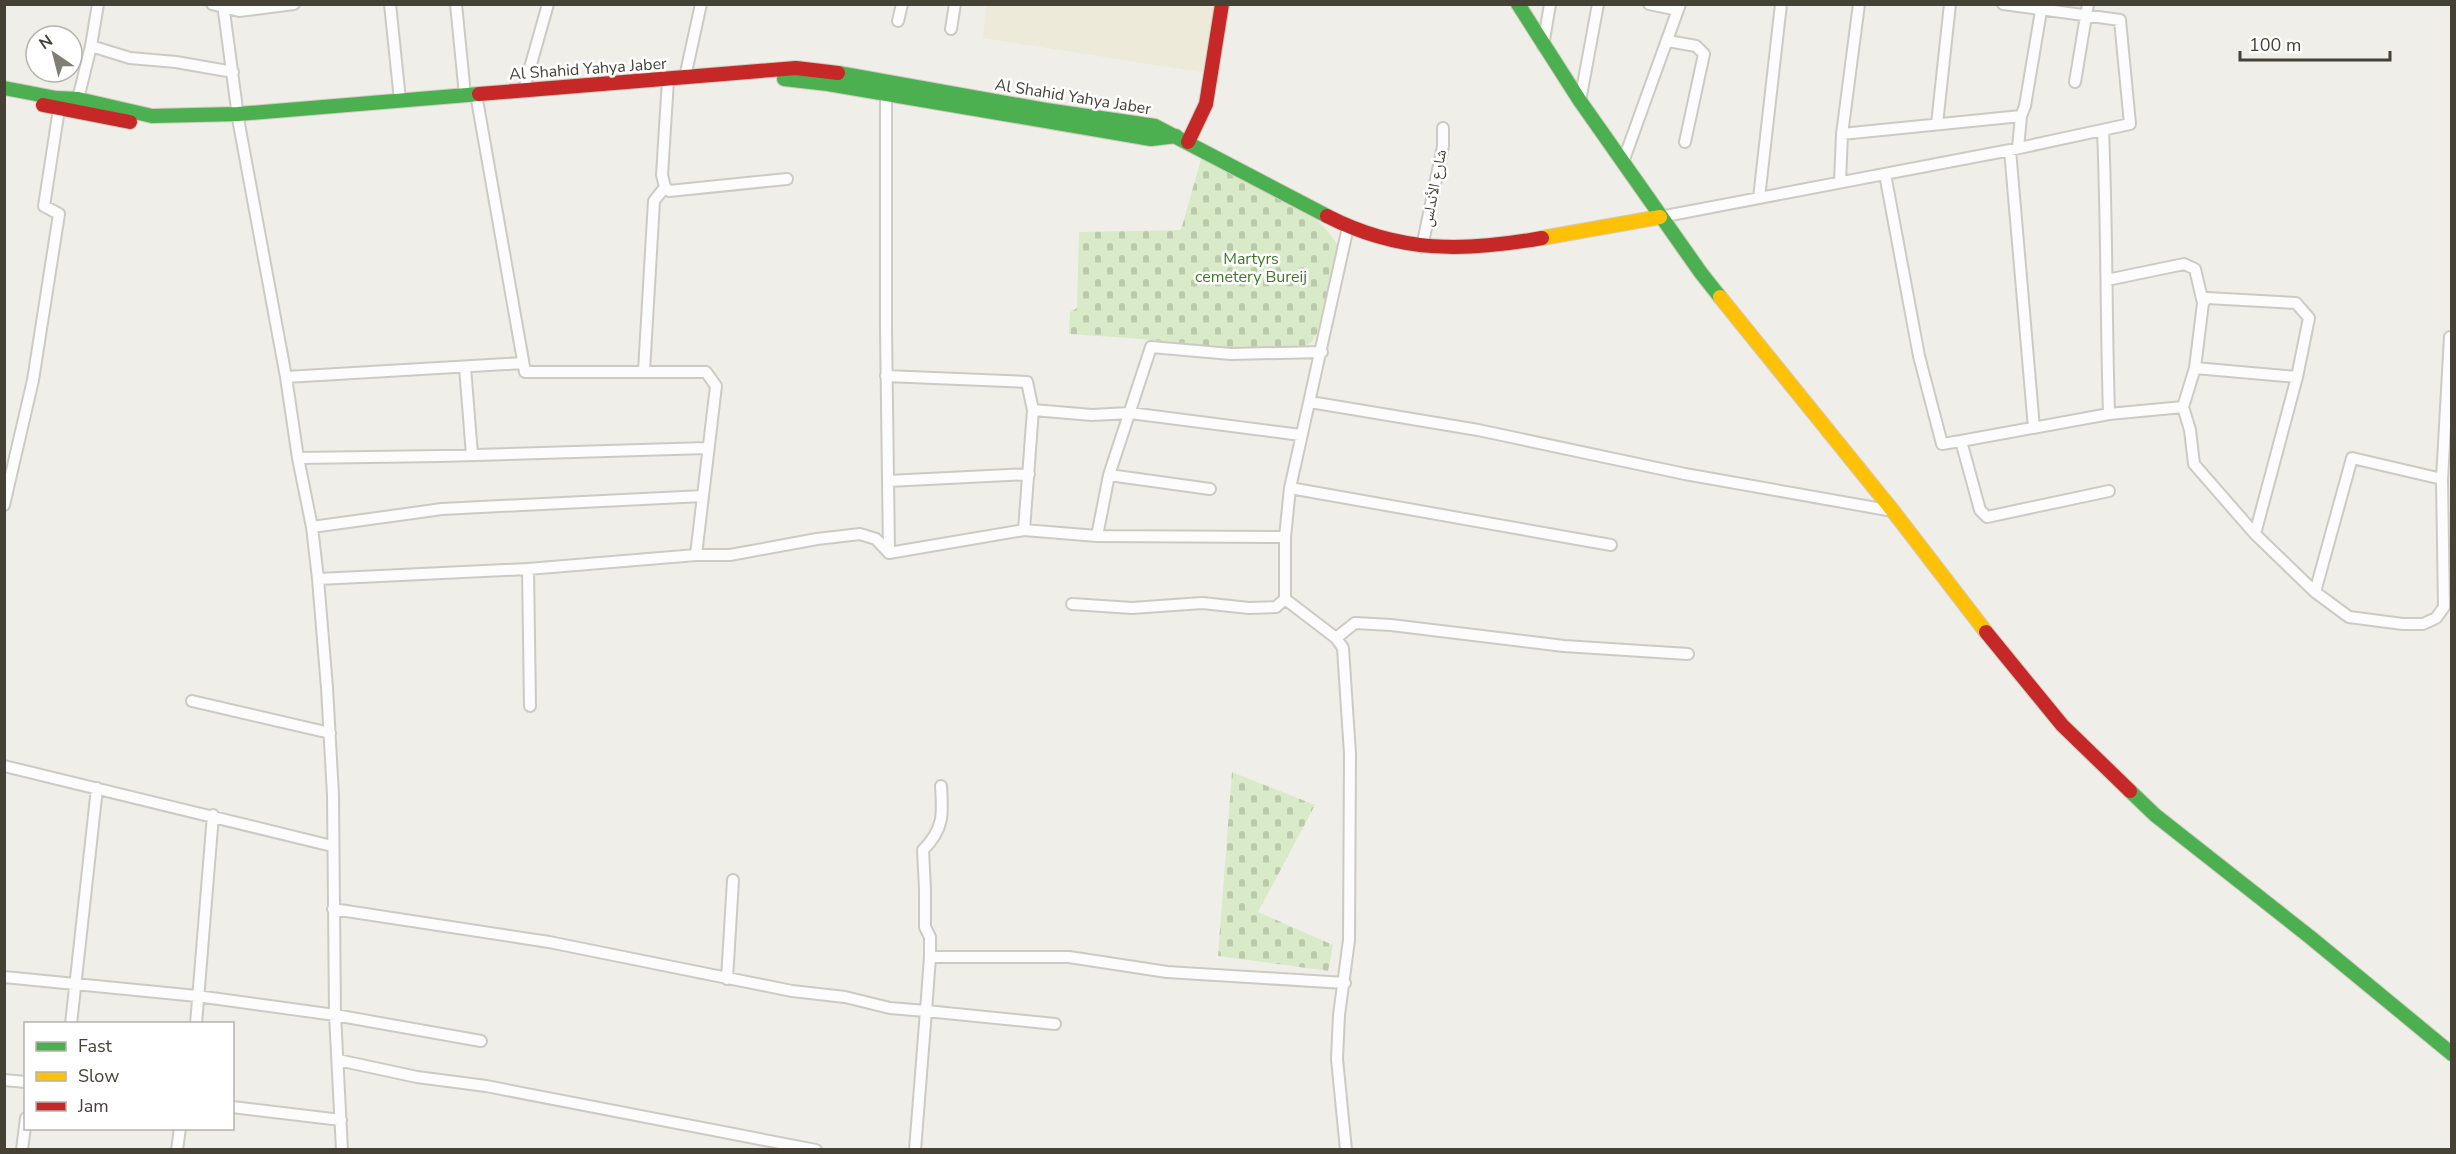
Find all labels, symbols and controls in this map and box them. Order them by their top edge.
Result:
north arrow [24,24,84,84]
scale bar [2240,24,2390,62]
text: N [35,30,57,55]
text: 100 m [2249,33,2301,57]
street label: Al Shahid Yahya Jaber [508,53,668,85]
street label: Al Shahid Yahya Jaber [993,74,1153,120]
street label: شارع الأندلس [1416,147,1452,229]
park label: Martyrs cemetery Bureij [1195,248,1307,288]
legend [24,1022,234,1130]
text: Fast [78,1034,113,1058]
text: Slow [78,1064,119,1088]
text: Jam [77,1094,109,1118]

